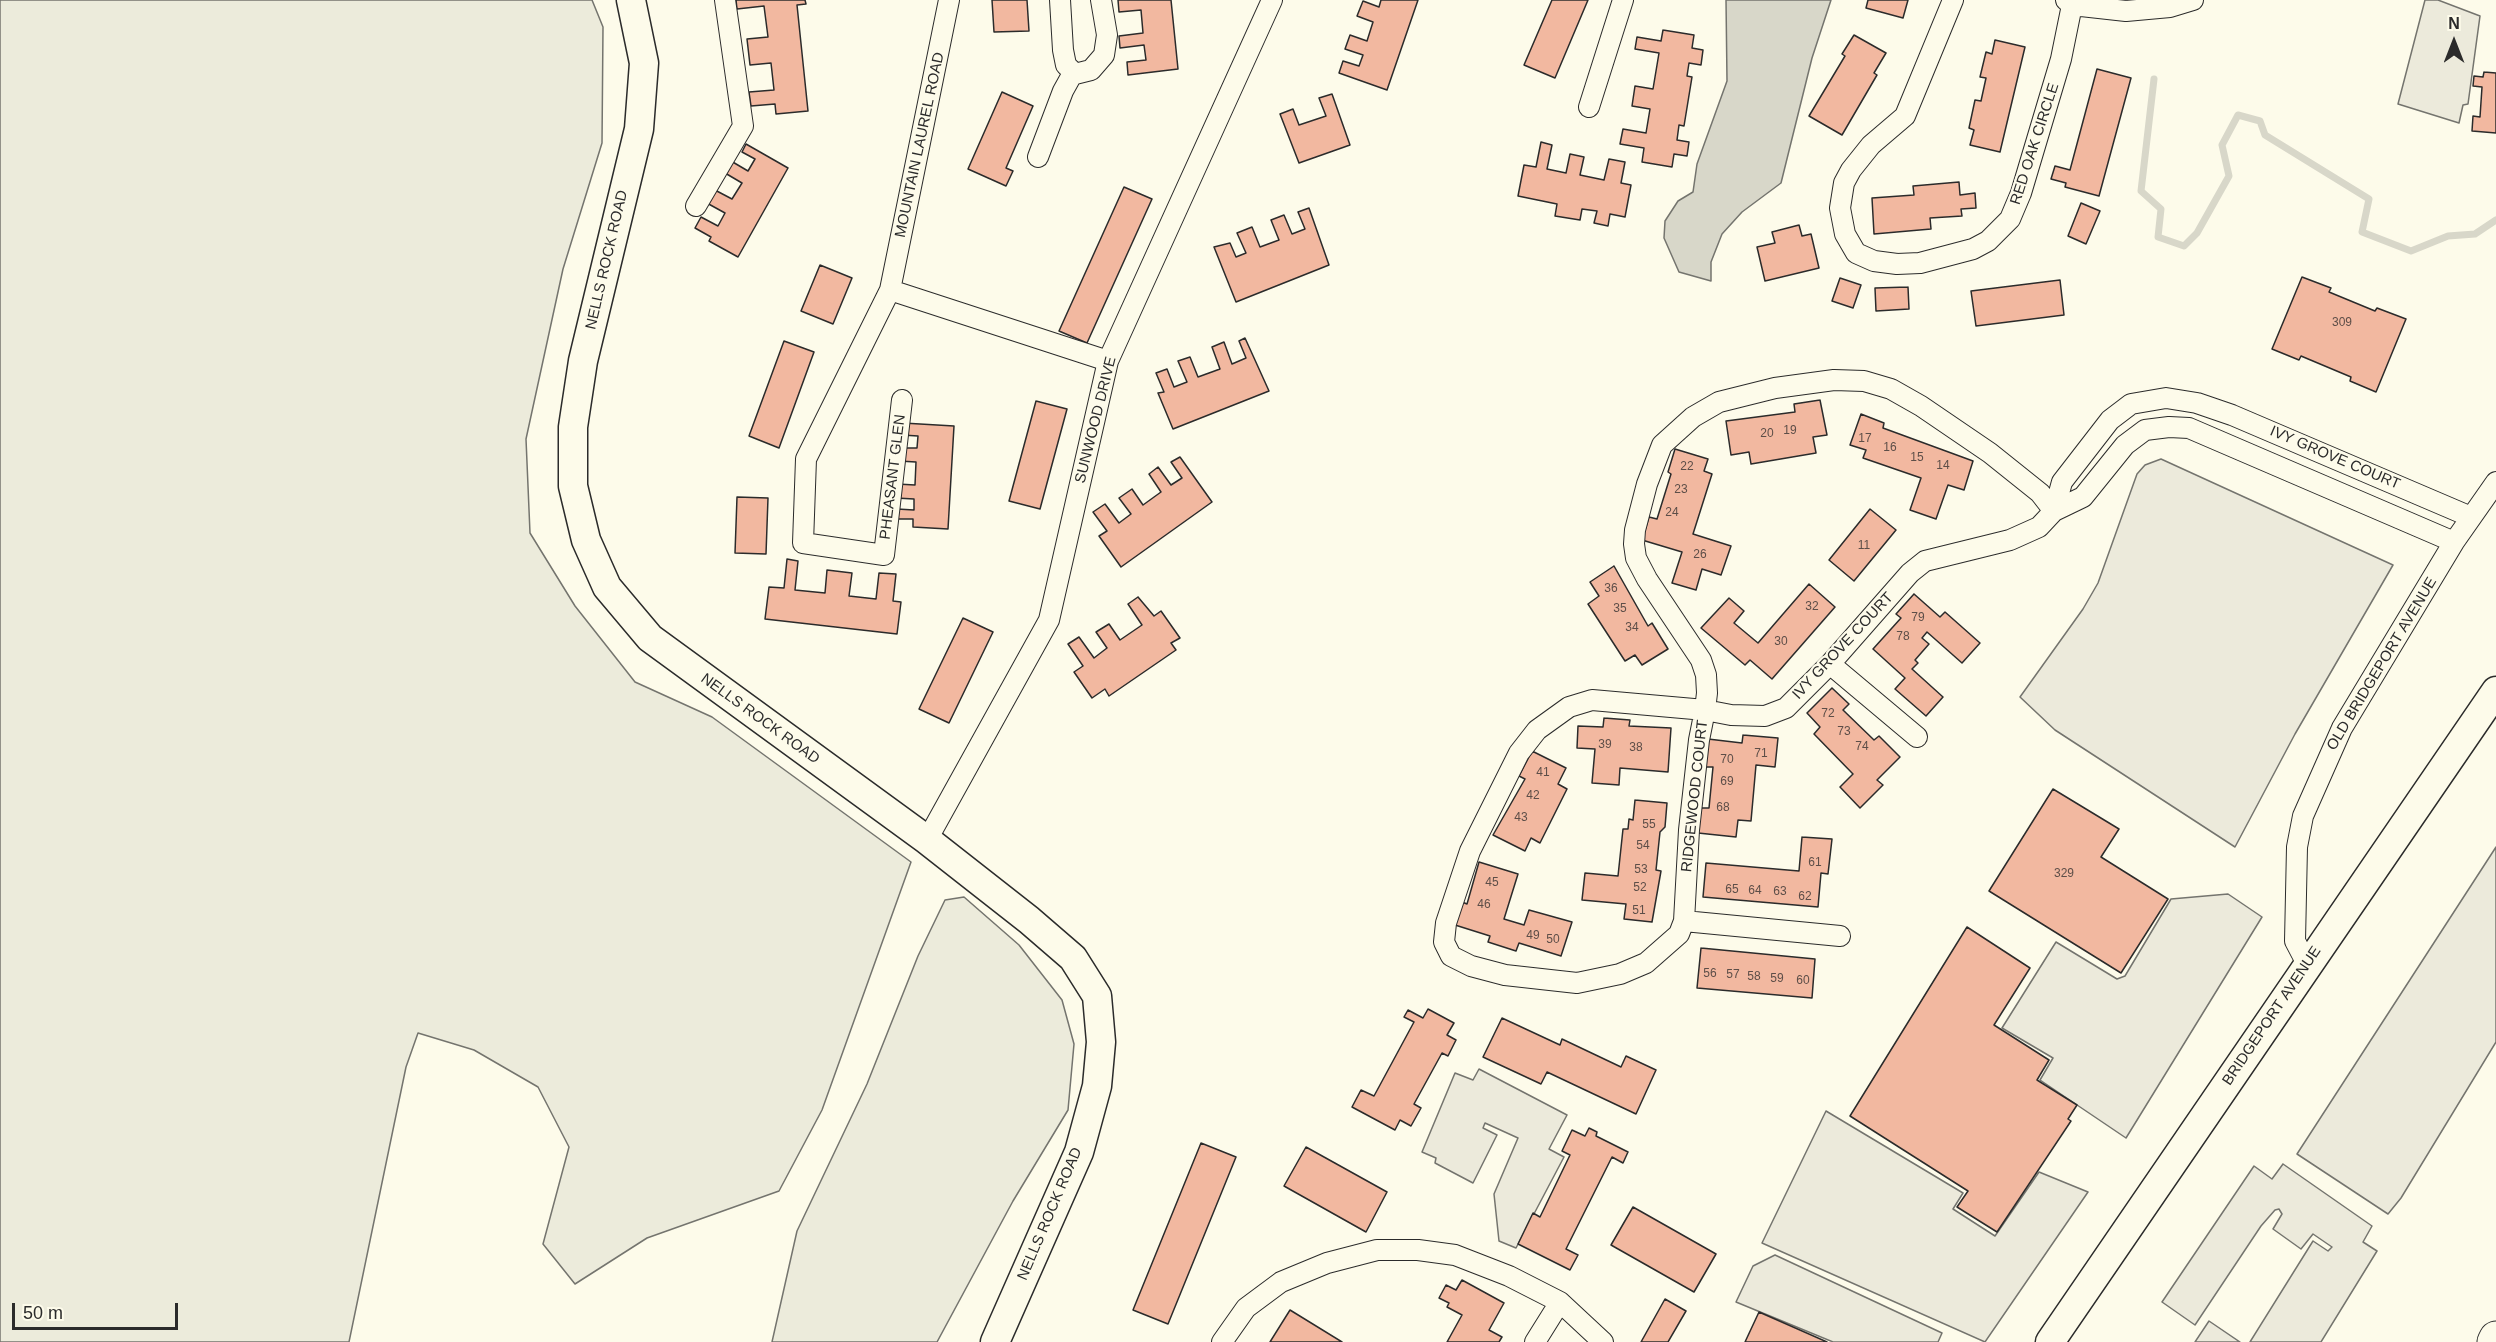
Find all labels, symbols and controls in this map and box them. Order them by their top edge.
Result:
north arrow [2424,12,2484,72]
text: N [2448,15,2460,32]
street label: MOUNTAIN LAUREL ROAD [892,51,948,239]
street label: RED OAK CIRCLE [2007,81,2063,207]
street label: NELLS ROCK ROAD [582,189,632,331]
house number: 309 [2332,316,2352,330]
street label: SUNWOOD DRIVE [1072,355,1120,485]
street label: PHEASANT GLEN [876,413,910,541]
street label: IVY GROVE COURT [2267,422,2403,494]
house number: 19 [1783,424,1797,438]
house number: 20 [1760,427,1774,441]
house number: 17 [1858,432,1872,446]
house number: 16 [1883,441,1897,455]
house number: 15 [1910,451,1924,465]
house number: 14 [1936,459,1950,473]
house number: 22 [1680,460,1694,474]
house number: 23 [1674,483,1688,497]
house number: 24 [1665,506,1679,520]
house number: 11 [1858,539,1870,553]
house number: 26 [1693,548,1707,562]
street label: OLD BRIDGEPORT AVENUE [2323,574,2441,754]
house number: 36 [1604,582,1618,596]
street label: IVY GROVE COURT [1789,589,1897,703]
house number: 32 [1805,600,1819,614]
house number: 35 [1613,602,1627,616]
house number: 79 [1911,611,1925,625]
house number: 34 [1625,621,1639,635]
house number: 78 [1896,630,1910,644]
house number: 30 [1774,635,1788,649]
street label: NELLS ROCK ROAD [697,670,823,768]
house number: 72 [1821,707,1835,721]
street label: RIDGEWOOD COURT [1678,719,1712,873]
house number: 73 [1837,725,1851,739]
house number: 39 [1598,738,1612,752]
house number: 74 [1855,740,1869,754]
house number: 38 [1629,741,1643,755]
house number: 71 [1754,747,1768,761]
house number: 70 [1720,753,1734,767]
house number: 41 [1536,766,1550,780]
house number: 69 [1720,775,1734,789]
house number: 42 [1526,789,1540,803]
house number: 68 [1716,801,1730,815]
house number: 43 [1514,811,1528,825]
house number: 55 [1642,818,1656,832]
house number: 54 [1636,839,1650,853]
house number: 61 [1808,856,1822,870]
house number: 53 [1634,863,1648,877]
house number: 329 [2054,867,2074,881]
house number: 45 [1485,876,1499,890]
house number: 52 [1633,881,1647,895]
house number: 65 [1725,883,1739,897]
house number: 64 [1748,884,1762,898]
house number: 63 [1773,885,1787,899]
house number: 62 [1798,890,1812,904]
house number: 46 [1477,898,1491,912]
house number: 51 [1632,904,1646,918]
house number: 49 [1526,929,1540,943]
house number: 50 [1546,933,1560,947]
street label: BRIDGEPORT AVENUE [2219,943,2325,1089]
house number: 56 [1703,967,1717,981]
house number: 57 [1726,968,1740,982]
house number: 58 [1747,970,1761,984]
house number: 59 [1770,972,1784,986]
house number: 60 [1796,974,1810,988]
street label: NELLS ROCK ROAD [1014,1145,1086,1283]
scale bar [15,1291,182,1329]
text: 50 m [23,1303,63,1323]

